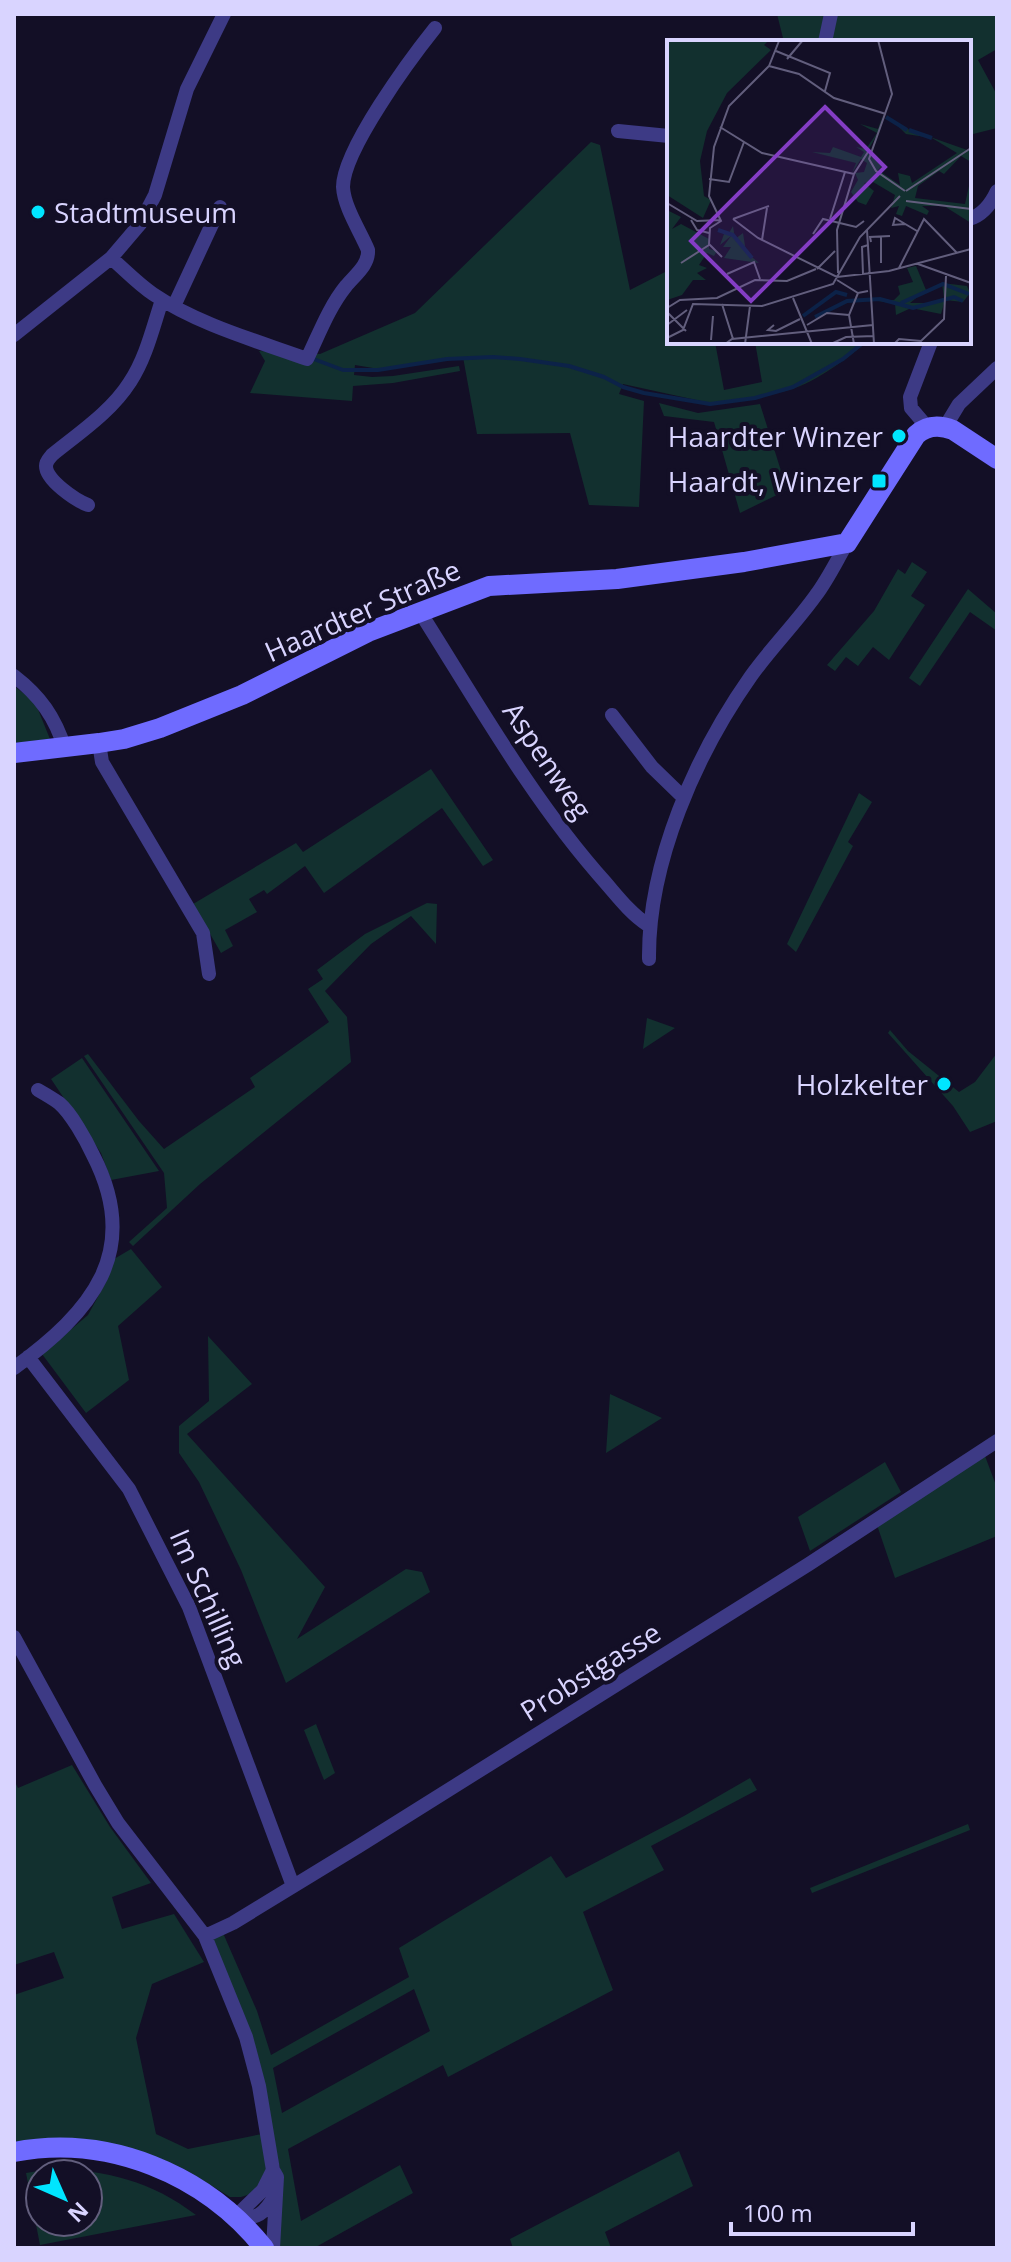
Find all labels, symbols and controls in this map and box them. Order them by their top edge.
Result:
inset map [667,40,971,344]
place label: Stadtmuseum [54,193,237,231]
marker: Stadtmuseum [29,203,47,221]
place label: Haardter Winzer [668,417,884,455]
marker: Haardter Winzer [890,427,908,445]
place label: Haardt, Winzer [668,462,864,500]
marker: Haardt, Winzer [870,472,888,490]
street label: Haardter Straße [258,550,466,670]
street label: Aspenweg [495,694,601,826]
place label: Holzkelter [796,1065,929,1103]
marker: Holzkelter [935,1075,953,1093]
street label: Im Schilling [162,1523,256,1673]
street label: Probstgasse [513,1613,667,1729]
north arrow [24,2158,104,2238]
scale bar [731,2186,913,2236]
text: N [62,2196,96,2230]
text: 100 m [743,2196,813,2229]

